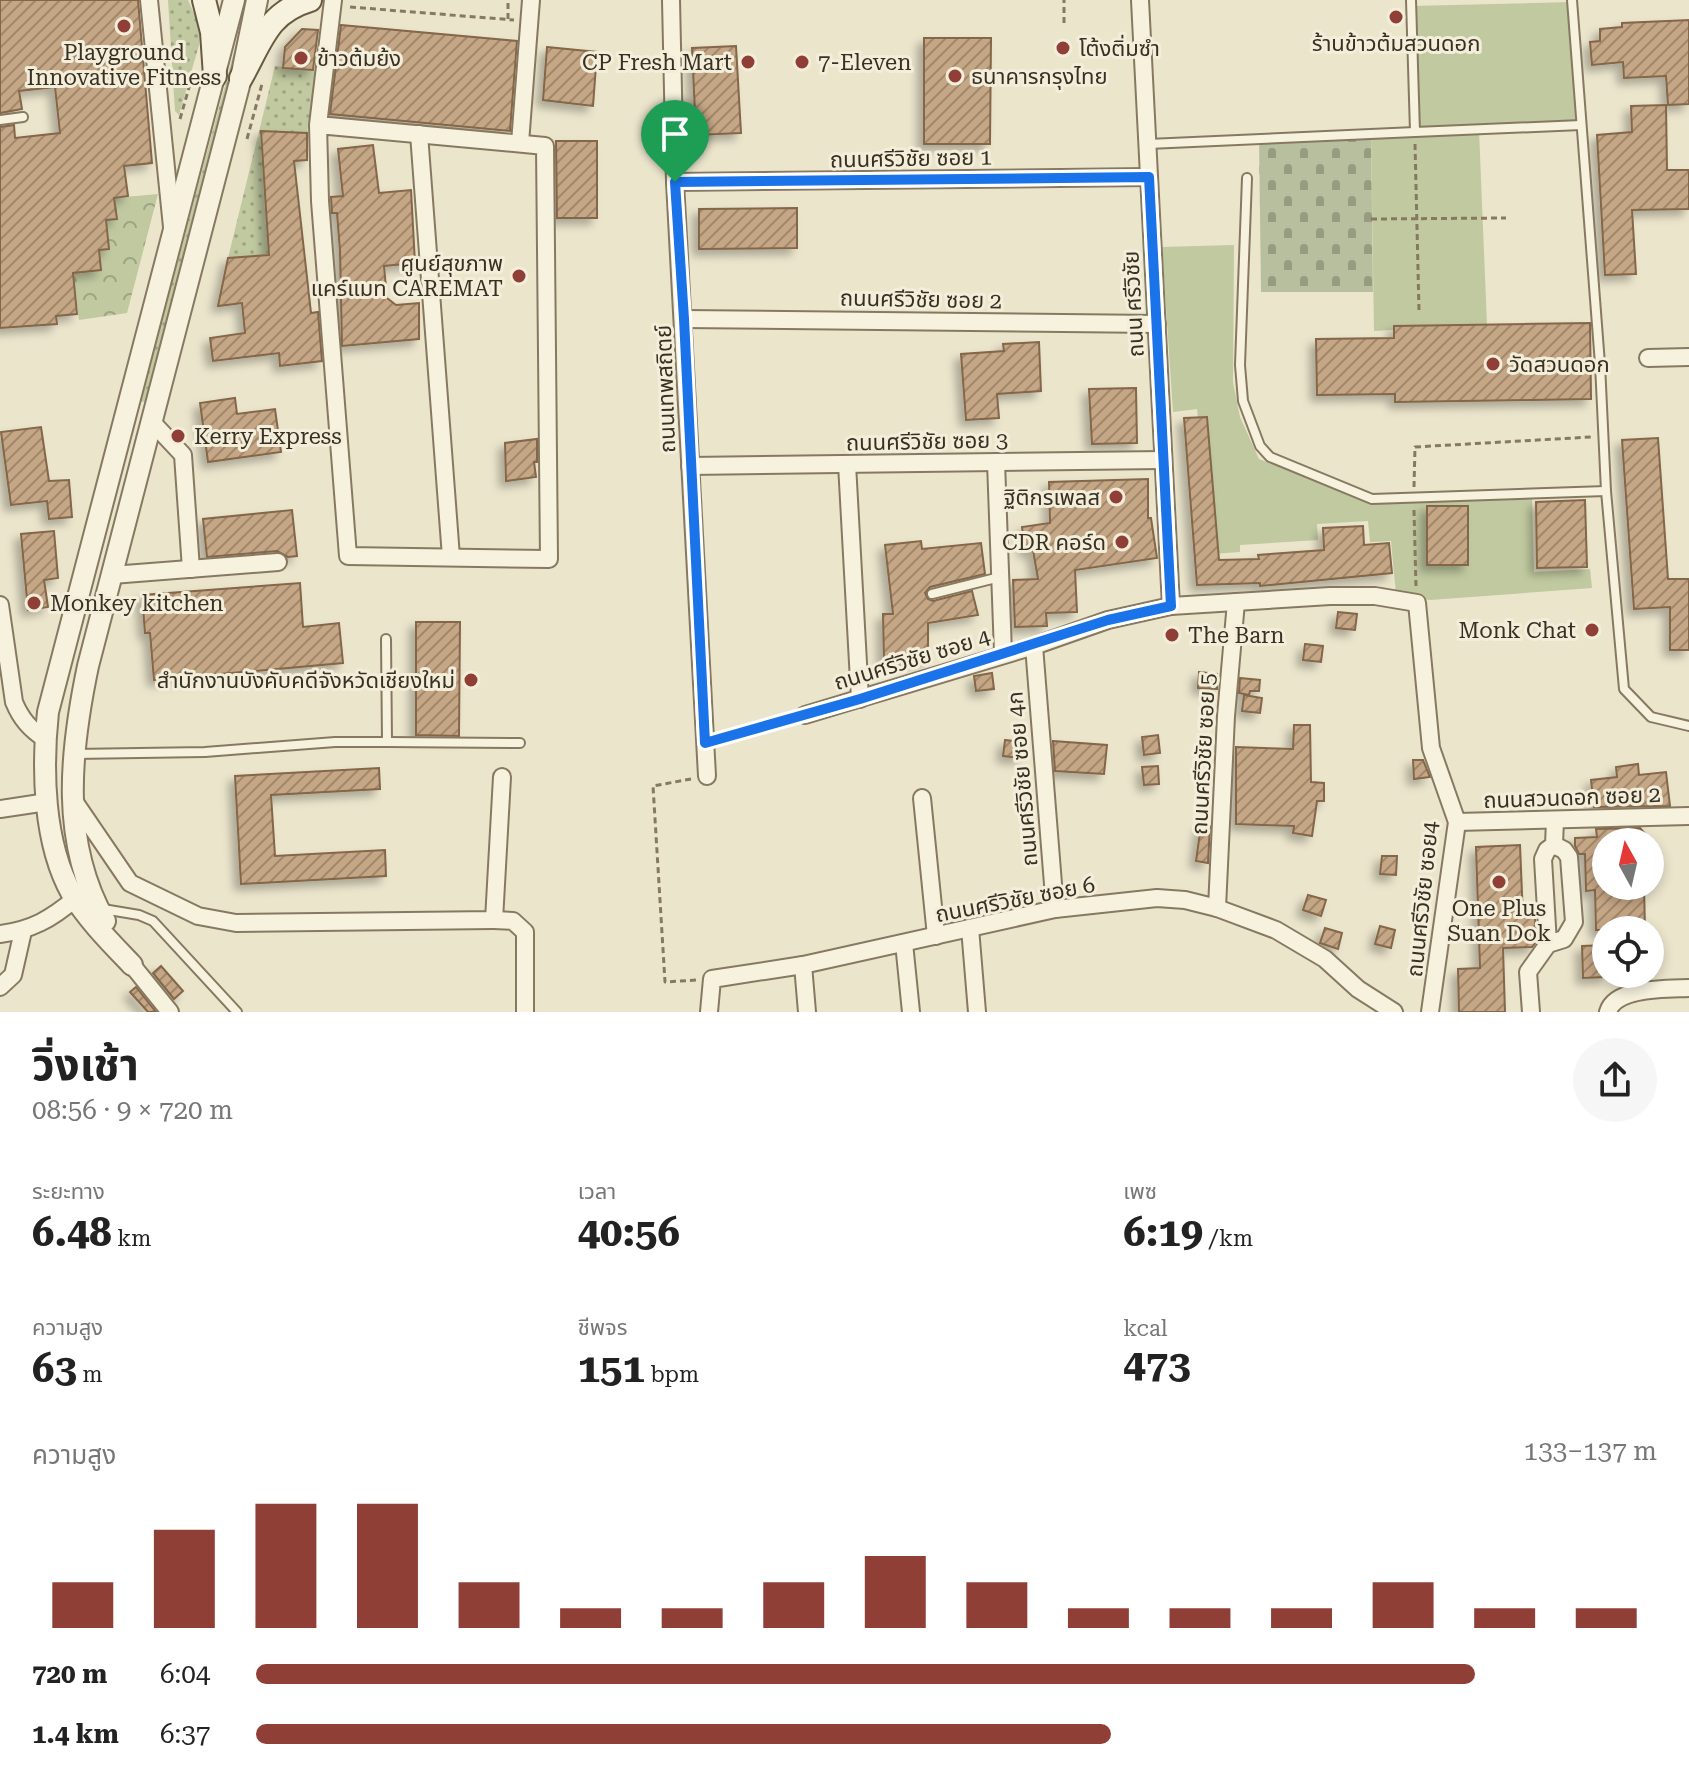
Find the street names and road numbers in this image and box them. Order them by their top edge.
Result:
street label: ถนนศรีวิชัย ซอย 1 [830,145,992,172]
street label: ถนน ศรีวิชัย [1118,250,1149,358]
street label: ถนนศรีวิชัย ซอย 2 [840,286,1002,313]
street label: ถนนเทพสถิตย์ [651,324,680,454]
street label: ถนนศรีวิชัย ซอย 3 [846,428,1008,455]
street label: ถนนศรีวิชัย ซอย 4 [831,624,994,695]
street label: ถนนศรีวิชัย ซอย 5 [1187,672,1220,836]
street label: ถนนศรีวิชัย ซอย 4ก [1002,691,1043,867]
street label: ถนนสวนดอก ซอย 2 [1483,782,1661,813]
street label: ถนนศรีวิชัย ซอย4 [1402,819,1443,978]
street label: ถนนศรีวิชัย ซอย 6 [933,872,1097,927]

